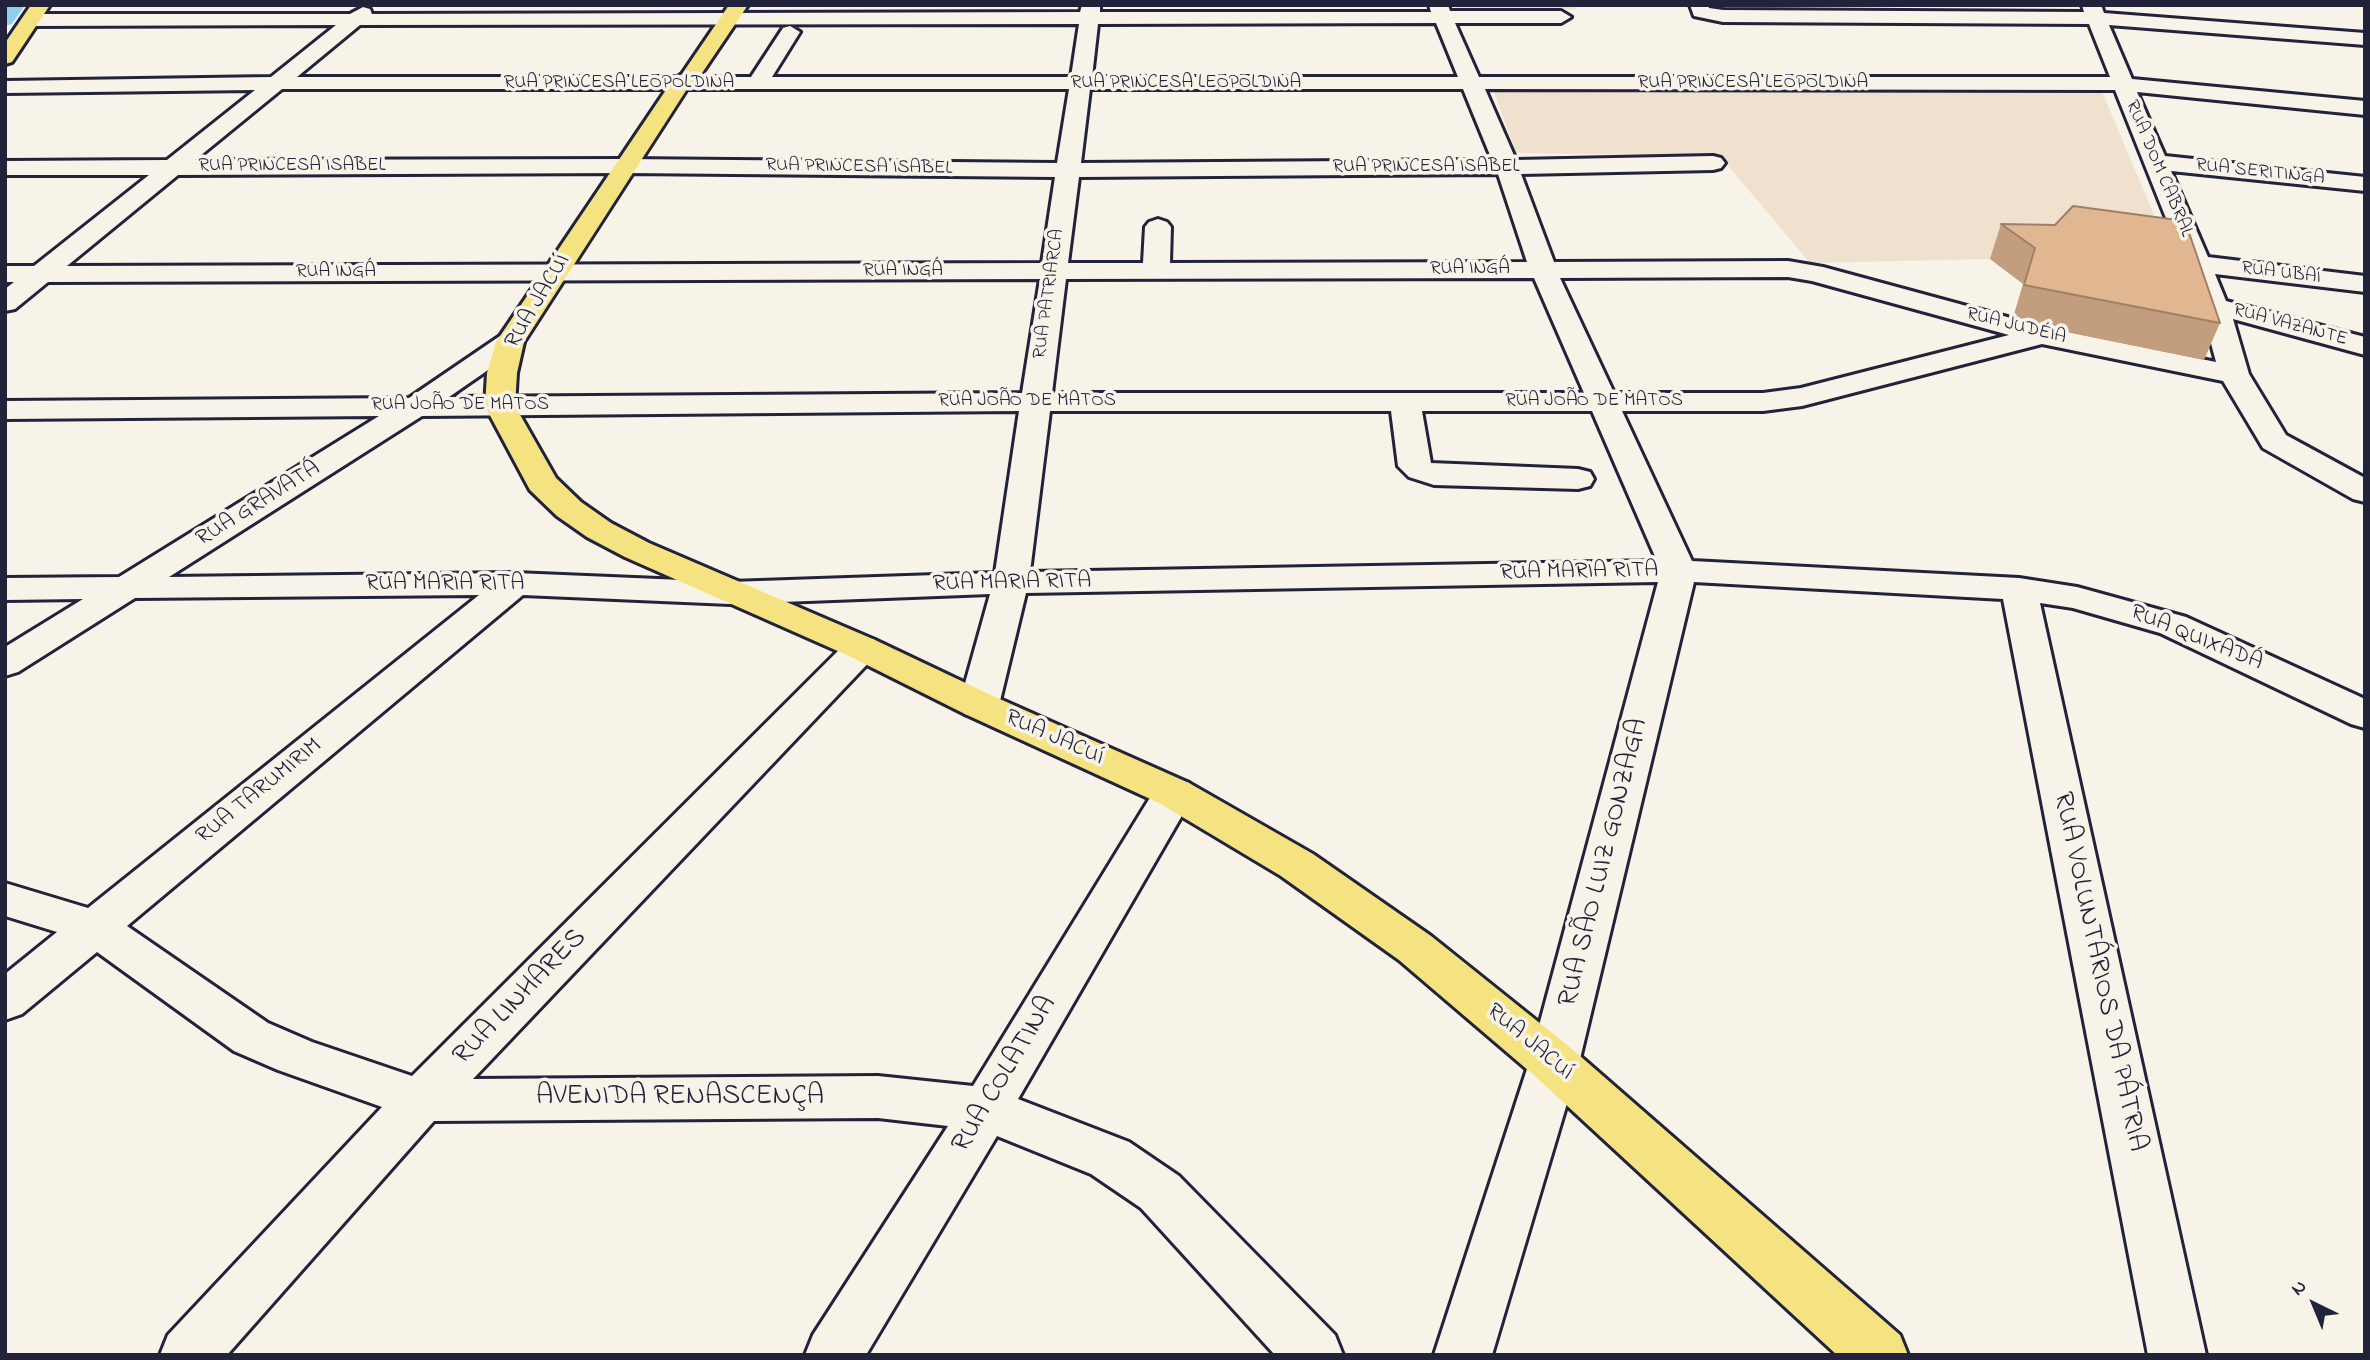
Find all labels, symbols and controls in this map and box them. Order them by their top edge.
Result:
street label: RUA PRINCESA LEOPOLDINA [504,73,734,95]
street label: RUA PRINCESA LEOPOLDINA [1071,73,1301,95]
street label: RUA PRINCESA LEOPOLDINA [1638,73,1868,95]
street label: RUA DOM CABRAL [2119,97,2197,241]
street label: RUA PRINCESA ISABEL [765,155,953,181]
street label: RUA SERITINGA [2194,155,2326,191]
street label: RUA PRINCESA ISABEL [199,156,385,178]
street label: RUA PRINCESA ISABEL [1333,157,1519,179]
street label: RUA PATRIARCA [1030,228,1070,360]
street label: RUA JACUÍ [500,250,578,354]
street label: RUA UBAÍ [2240,258,2322,290]
street label: RUA INGÁ [1430,259,1510,281]
street label: RUA INGÁ [863,261,943,283]
street label: RUA INGÁ [296,262,376,284]
street label: RUA VAZANTE [2230,300,2350,352]
street label: RUA JUDÉIA [1964,304,2068,350]
street label: RUA JOÃO DE MATOS [938,391,1116,413]
street label: RUA JOÃO DE MATOS [1505,391,1683,413]
street label: RUA JOÃO DE MATOS [371,395,549,417]
street label: RUA GRAVATÁ [192,456,326,554]
street label: RUA MARIA RITA [1499,558,1659,588]
street label: RUA MARIA RITA [932,569,1092,599]
street label: RUA MARIA RITA [366,571,524,599]
street label: RUA QUIXADÁ [2126,600,2266,678]
street label: RUA JACUÍ [1000,705,1108,773]
street label: RUA SÃO LUIZ GONZAGA [1553,715,1657,1011]
street label: RUA TARUMIRIM [192,733,328,851]
street label: RUA VOLUNTÁRIOS DA PÁTRIA [2043,789,2153,1155]
street label: RUA LINHARES [447,923,595,1073]
street label: RUA COLATINA [946,991,1066,1159]
street label: RUA JACUÍ [1480,999,1578,1087]
street label: AVENIDA RENASCENÇA [536,1081,824,1115]
north arrow [2279,1269,2349,1339]
text: N [2285,1274,2313,1303]

